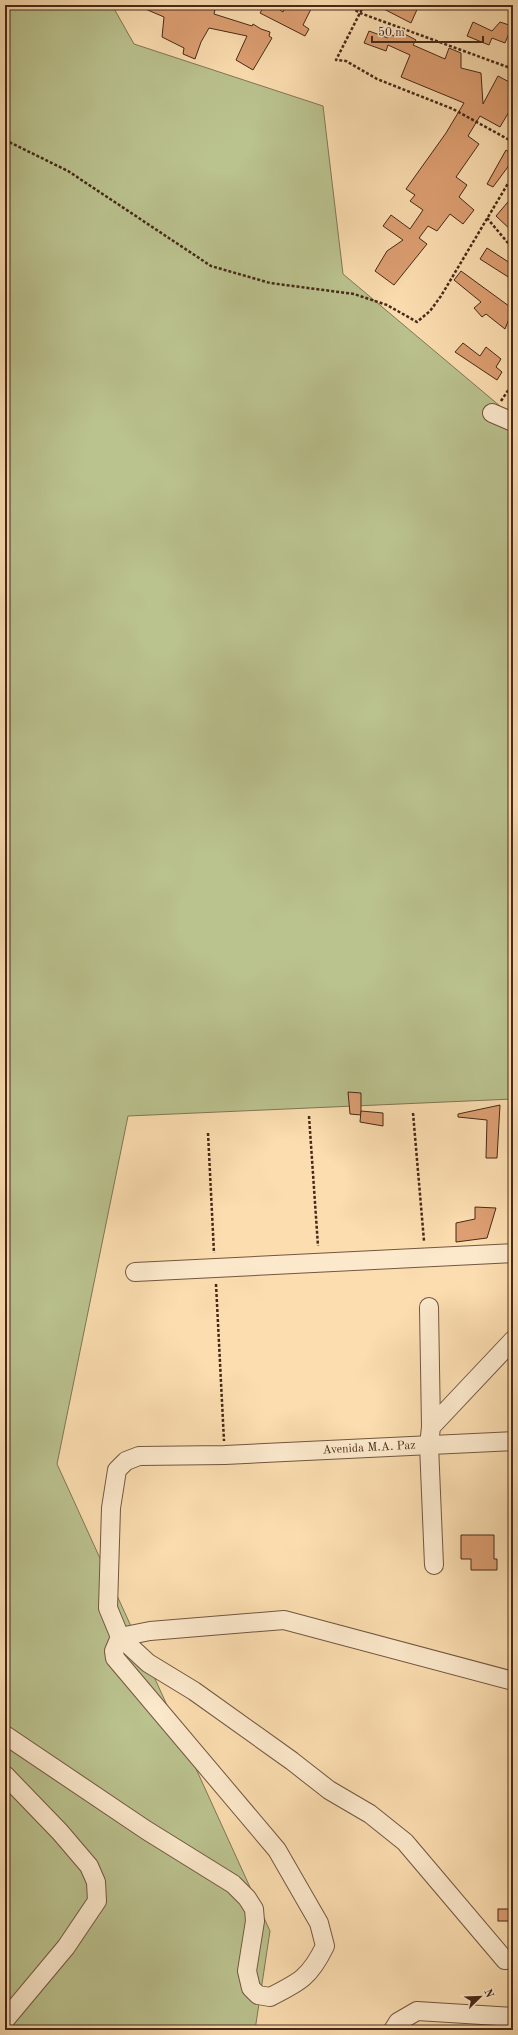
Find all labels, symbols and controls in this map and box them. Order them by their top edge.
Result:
scale bar [372,18,483,44]
text: 50 m [378,26,405,39]
street label: Avenida M.A. Paz [322,1440,416,1456]
north arrow [460,1977,500,2017]
text: N [481,1988,495,2000]

